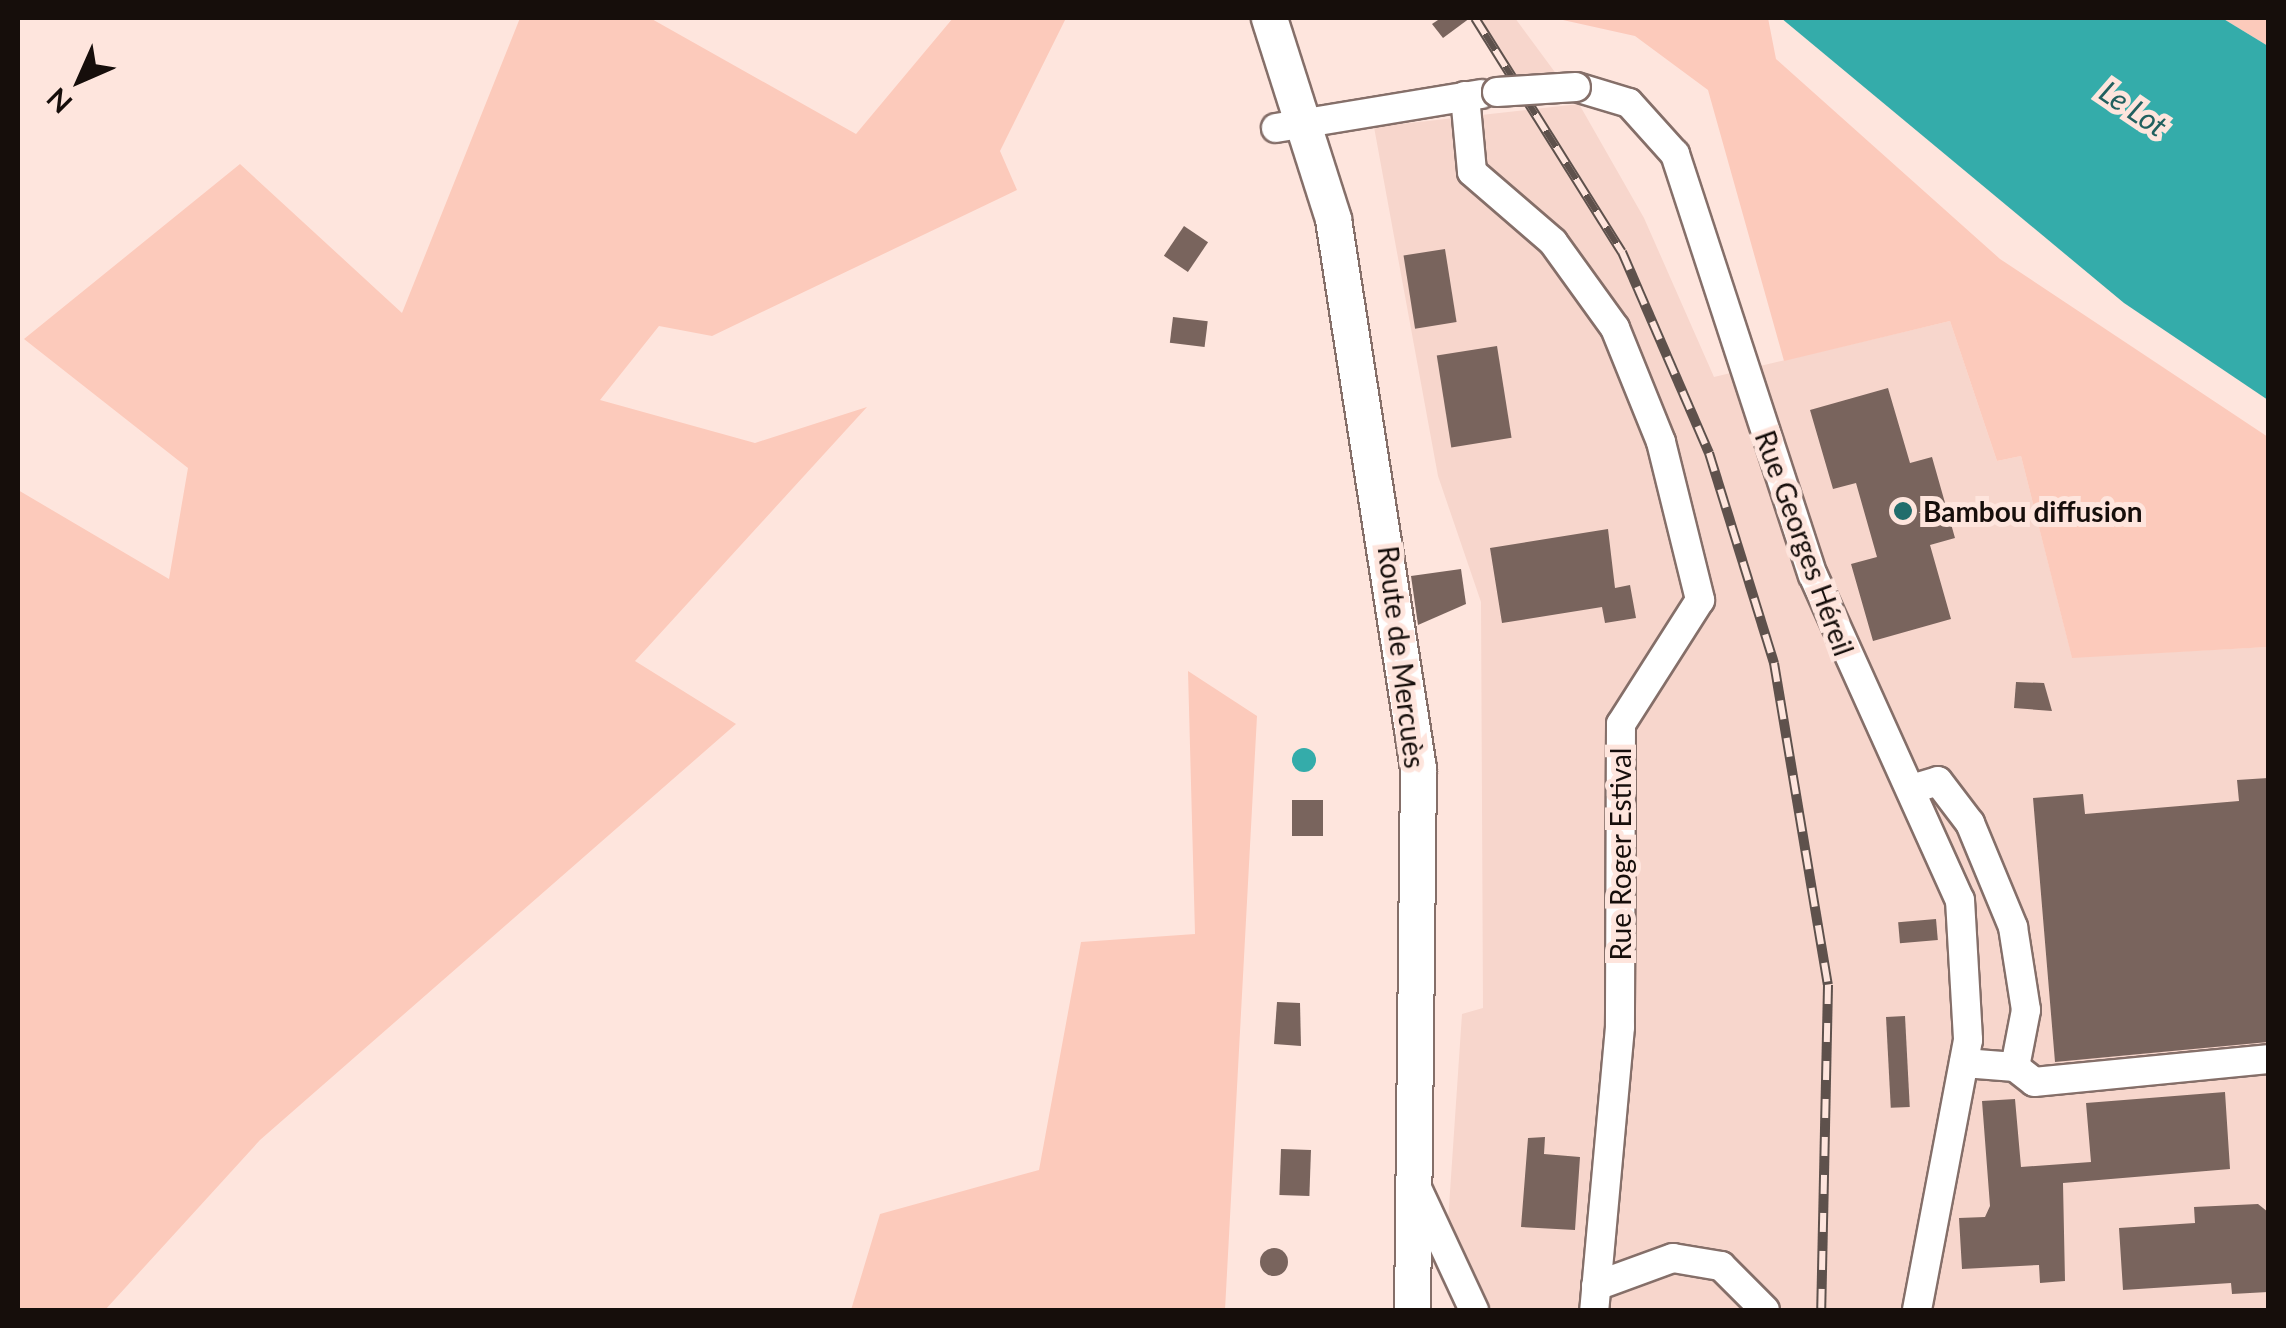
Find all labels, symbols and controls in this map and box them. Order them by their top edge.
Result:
north arrow [30,30,130,130]
water label: Le Lot [2093,73,2175,143]
text: N [39,82,78,121]
street label: Rue Georges Héreil [1749,426,1861,660]
place label: Bambou diffusion [1923,494,2143,528]
marker: Bambou diffusion [1892,500,1914,522]
street label: Route de Mercuès [1372,544,1432,770]
street label: Rue Roger Estival [1603,747,1637,961]

